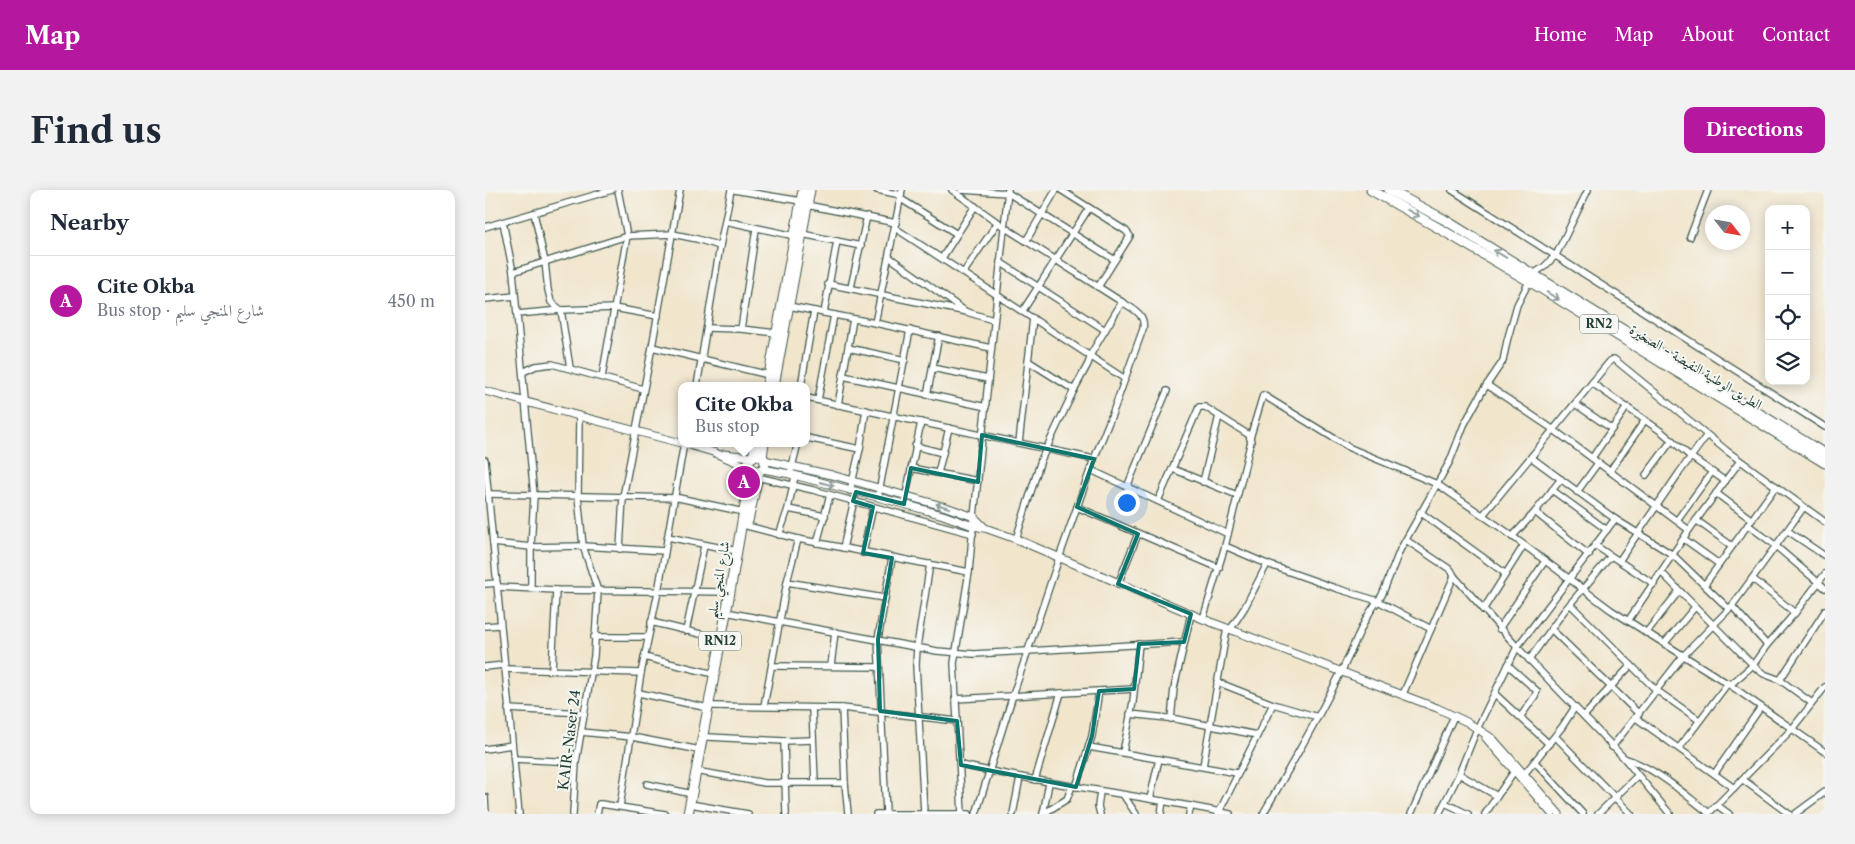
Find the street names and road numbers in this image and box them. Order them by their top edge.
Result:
road number: RN2 [1580,315,1618,334]
street label: الطريق الوطنية النفيضة - الصخيرة [1626,320,1766,414]
street label: شارع المنجي سليم [702,540,739,621]
road number: RN12 [699,632,741,651]
street label: KAIR-Naser 24 [554,689,584,791]

